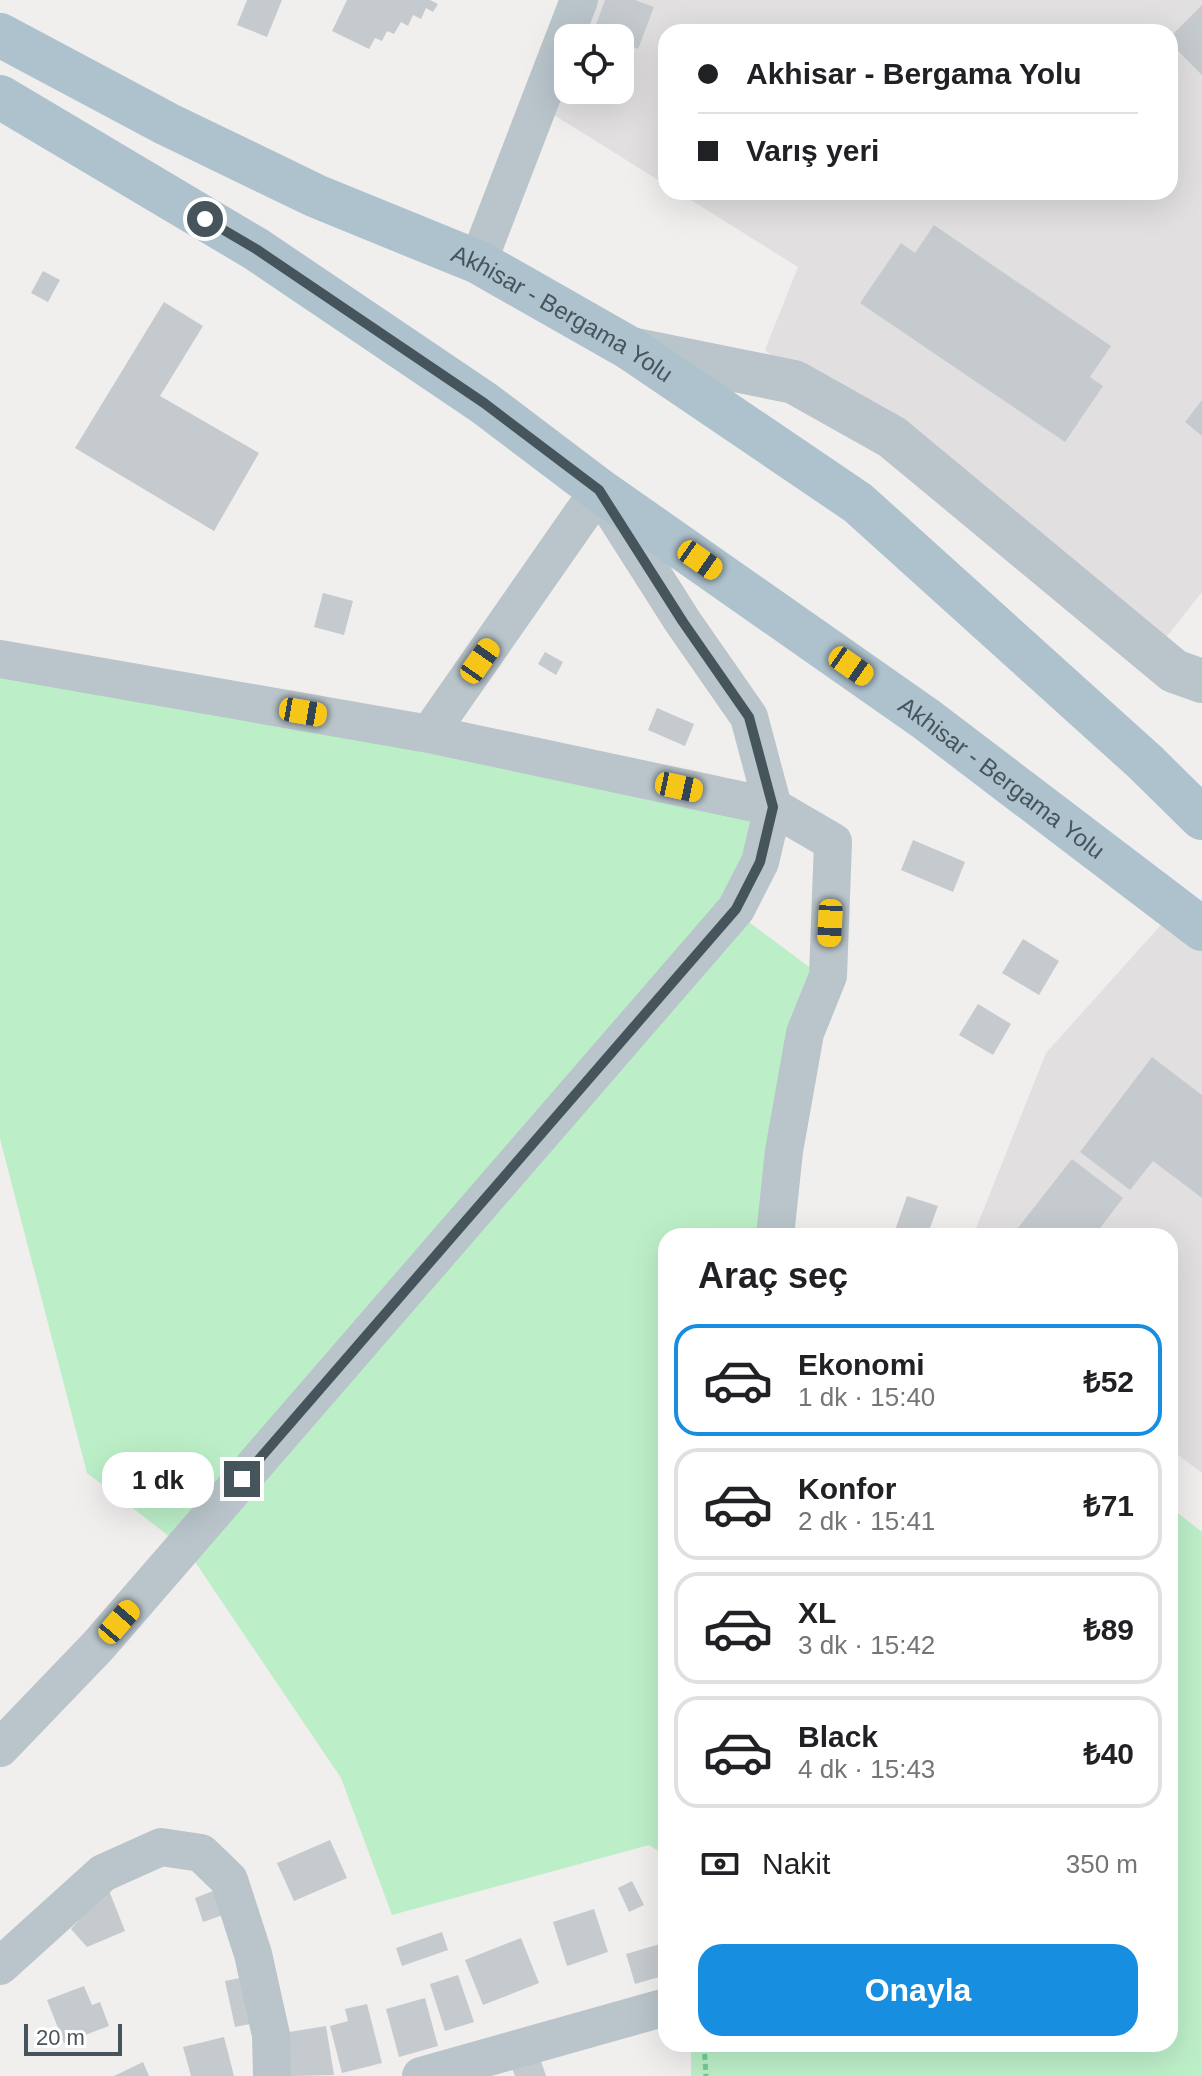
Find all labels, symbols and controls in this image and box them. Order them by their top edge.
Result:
map controls [554,24,634,104]
button: locate [554,24,634,104]
text: Akhisar - Bergama Yolu [746,57,1082,90]
text: Varış yeri [746,134,879,167]
route start [187,201,223,237]
street label: Akhisar - Bergama Yolu [448,239,678,387]
car [673,536,727,584]
car [456,634,504,688]
car [824,642,878,690]
street label: Akhisar - Bergama Yolu [894,691,1110,864]
car [277,696,329,728]
car [653,770,705,804]
car [817,898,843,948]
text: Araç seç [698,1255,848,1296]
icon: car [702,1344,774,1416]
text: Ekonomi [798,1348,925,1381]
text: ₺52 [1083,1365,1134,1398]
text: 1 dk · 15:40 [798,1382,935,1412]
callout: 1 dk [102,1451,214,1507]
route end [224,1461,260,1497]
text: 1 dk [132,1465,184,1495]
icon: car [702,1468,774,1540]
text: Konfor [798,1472,896,1505]
text: ₺71 [1083,1489,1134,1522]
text: 2 dk · 15:41 [798,1506,935,1536]
icon: car [702,1592,774,1664]
car [94,1596,144,1648]
text: XL [798,1596,836,1629]
text: ₺89 [1083,1613,1134,1646]
text: 3 dk · 15:42 [798,1630,935,1660]
icon: car [702,1716,774,1788]
text: Black [798,1720,878,1753]
text: ₺40 [1083,1737,1134,1770]
text: 4 dk · 15:43 [798,1754,935,1784]
icon: cash [698,1842,742,1886]
text: Nakit [762,1847,830,1880]
text: 350 m [1066,1849,1138,1879]
button: Onayla [698,1944,1138,2036]
scale bar [24,2020,122,2056]
text: 20 m [36,2025,85,2050]

